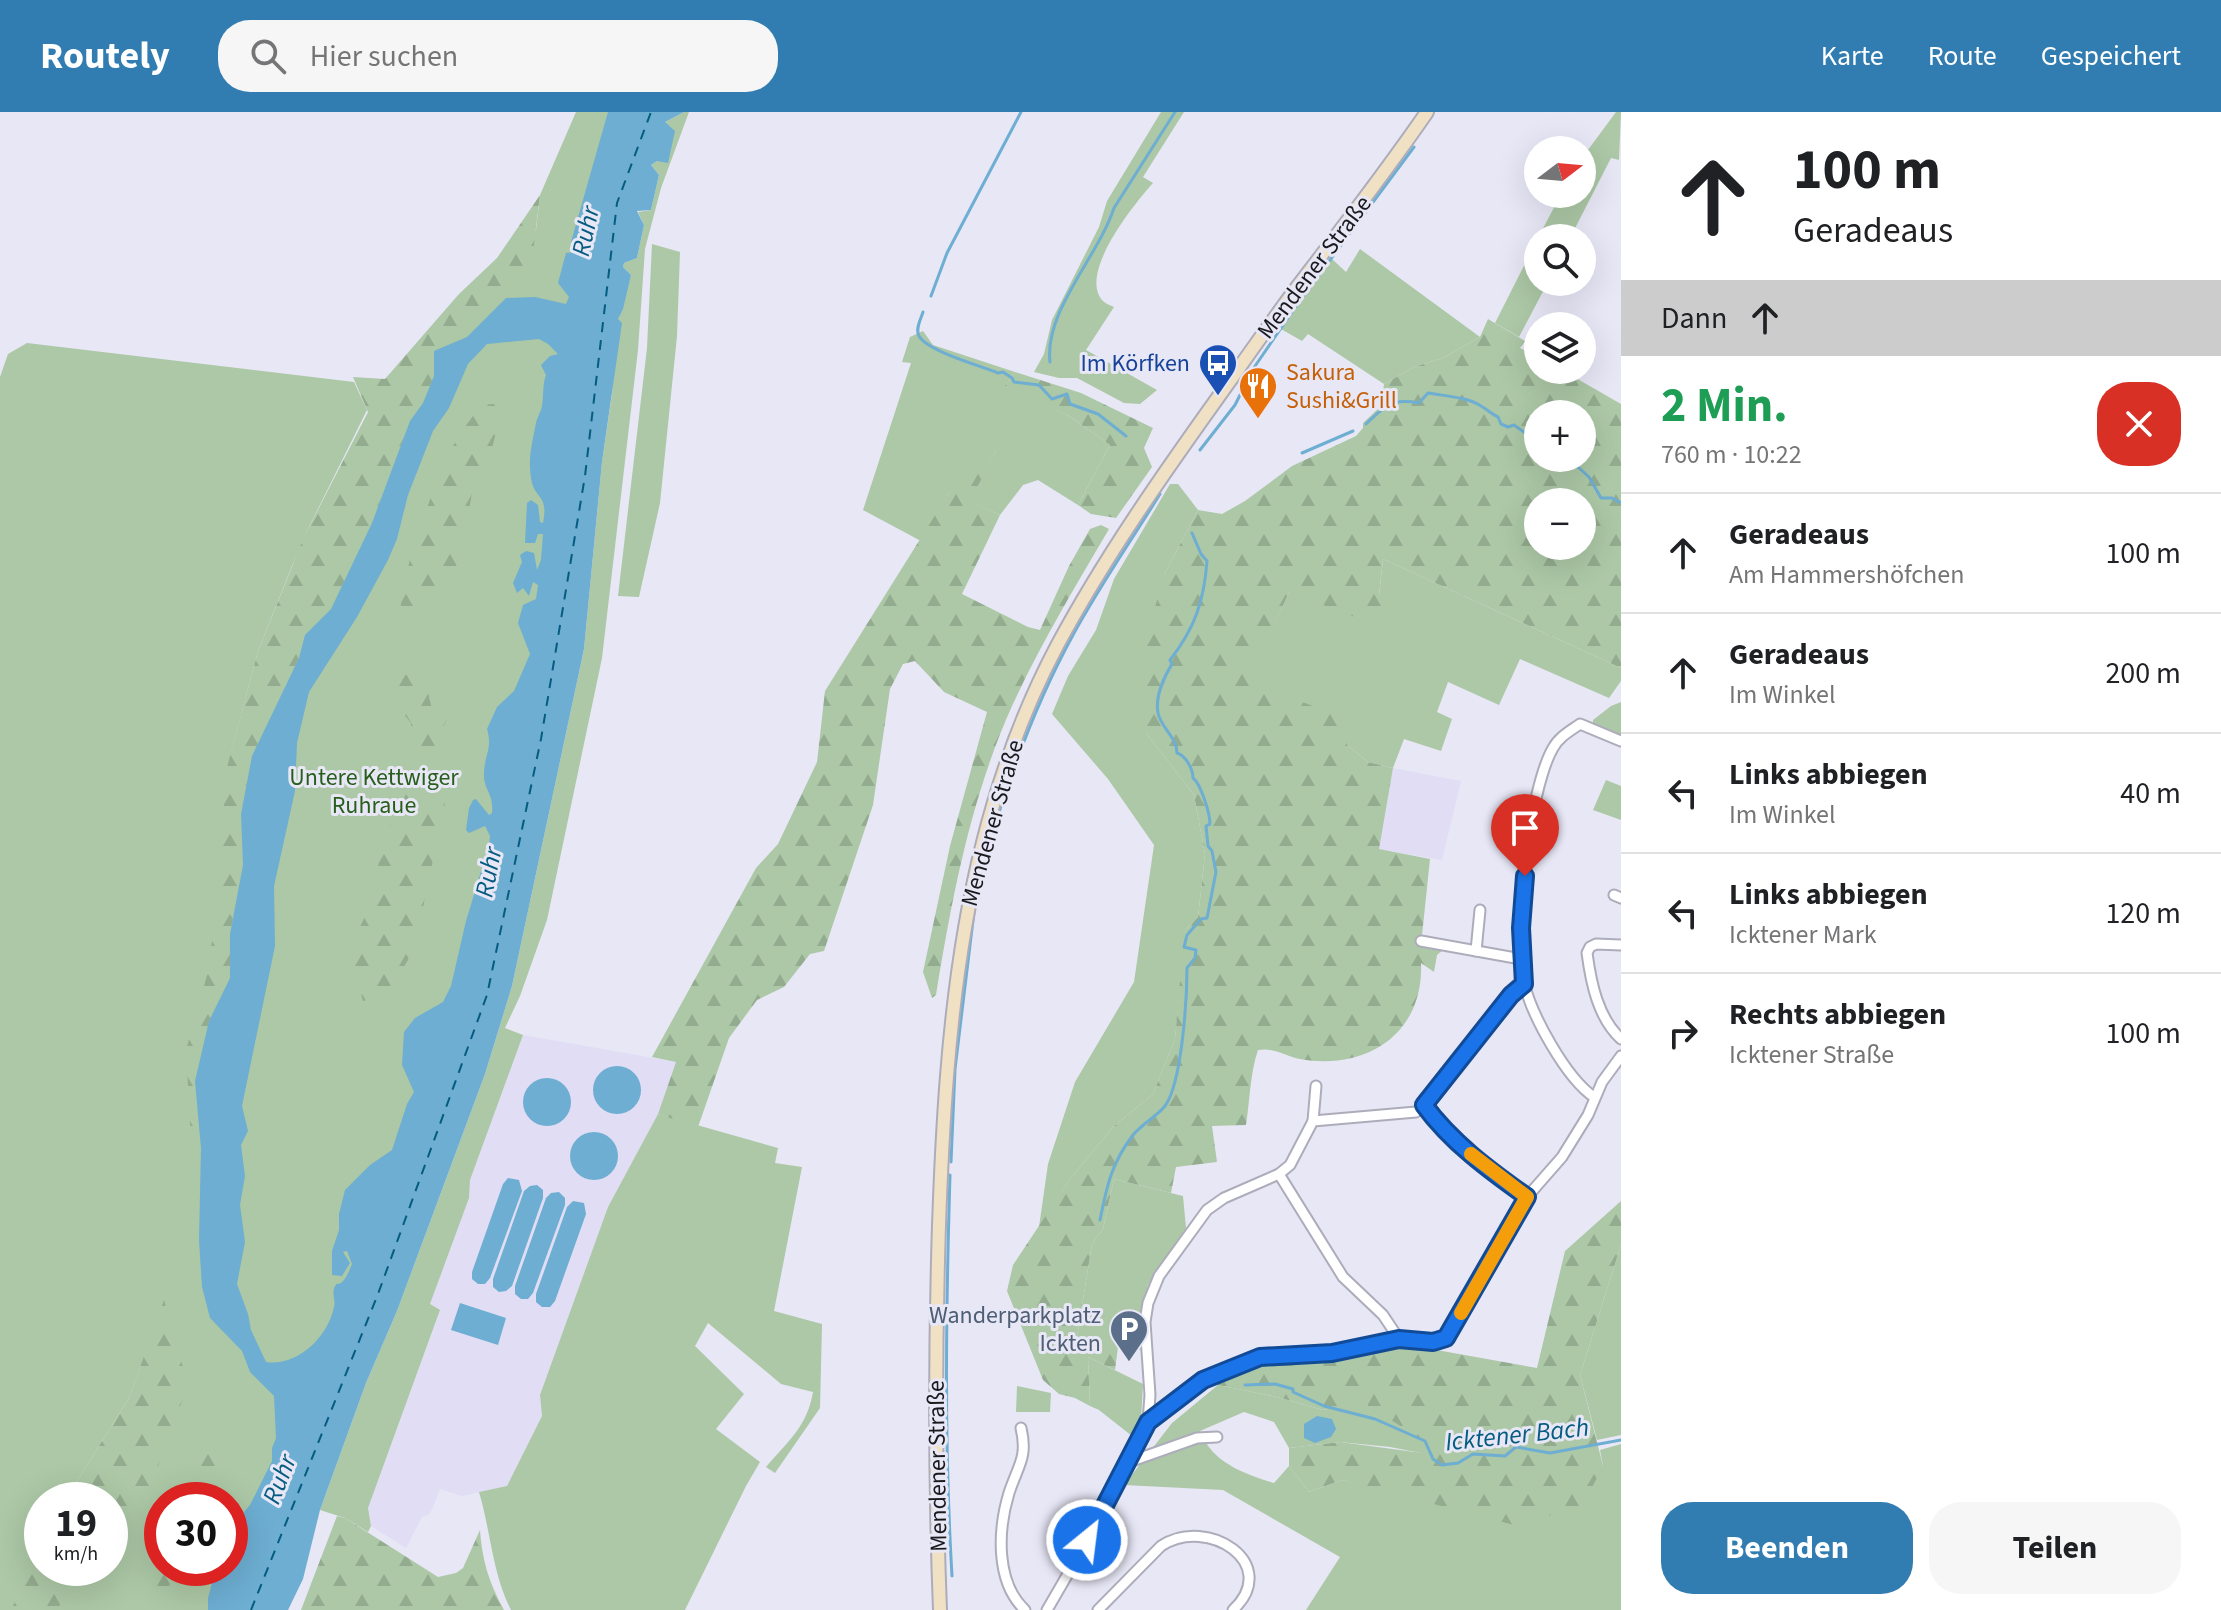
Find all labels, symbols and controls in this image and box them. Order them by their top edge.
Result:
search box [218,20,778,92]
text: Routely [40,29,170,83]
icon: search [246,34,290,78]
text: Hier suchen [310,35,458,78]
text: Karte [1821,36,1884,76]
text: Route [1928,36,1997,76]
text: Gespeichert [2041,36,2181,76]
text: 100 m [1793,131,1941,210]
north arrow [1524,136,1596,208]
map controls [1524,136,1596,560]
icon: ahead [1661,144,1765,248]
street label: Mendener Straße [1249,188,1380,346]
water label: Ruhr [562,201,609,260]
text: Geradeaus [1793,205,1953,256]
button: search [1524,224,1596,296]
icon: ahead [1743,296,1787,340]
text: Dann [1661,297,1727,340]
button: layers [1524,312,1596,384]
bus stop icon: Im Körfken [1197,342,1239,397]
place label: Im Körfken [1080,346,1190,381]
place label: Sakura Sushi&Grill [1286,355,1397,418]
restaurant icon: Sakura Sushi&Grill [1237,365,1279,420]
text: 2 Min. [1661,372,1788,440]
button: close [2097,382,2181,466]
button: + [1524,400,1596,472]
text: 760 m · 10:22 [1661,436,1802,473]
button: − [1524,488,1596,560]
text: Geradeaus [1729,513,1869,556]
icon: ahead [1661,531,1705,575]
text: 100 m [2105,532,2181,575]
text: Am Hammershöfchen [1729,556,1964,593]
text: Geradeaus [1729,633,1869,676]
icon: ahead [1661,651,1705,695]
text: 200 m [2105,652,2181,695]
text: Im Winkel [1729,676,1836,713]
street label: Mendener Straße [952,736,1033,911]
text: Links abbiegen [1729,753,1928,796]
park label: Untere Kettwiger Ruhraue [289,760,459,823]
icon: left [1661,771,1705,815]
text: 40 m [2120,772,2181,815]
pin [1491,794,1559,876]
text: Im Winkel [1729,796,1836,833]
icon: arrive [1503,806,1547,850]
water label: Ruhr [466,843,512,900]
text: Links abbiegen [1729,873,1928,916]
icon: left [1661,891,1705,935]
text: 120 m [2105,892,2181,935]
text: Icktener Mark [1729,916,1877,953]
text: Rechts abbiegen [1729,993,1946,1036]
icon: right [1661,1011,1705,1055]
text: 100 m [2105,1012,2181,1055]
text: Icktener Straße [1729,1036,1894,1073]
place label: Wanderparkplatz Ickten [929,1298,1101,1361]
parking icon: Wanderparkplatz Ickten [1108,1308,1150,1363]
street label: Mendener Straße [919,1380,956,1552]
water label: Icktener Bach [1443,1409,1591,1460]
water label: Ruhr [253,1448,306,1509]
speed limit sign: 30 [144,1482,248,1586]
text: 19 [55,1495,97,1552]
position arrow [1045,1498,1129,1582]
button: Beenden [1661,1502,1913,1594]
button: Teilen [1929,1502,2181,1594]
text: km/h [54,1540,98,1568]

